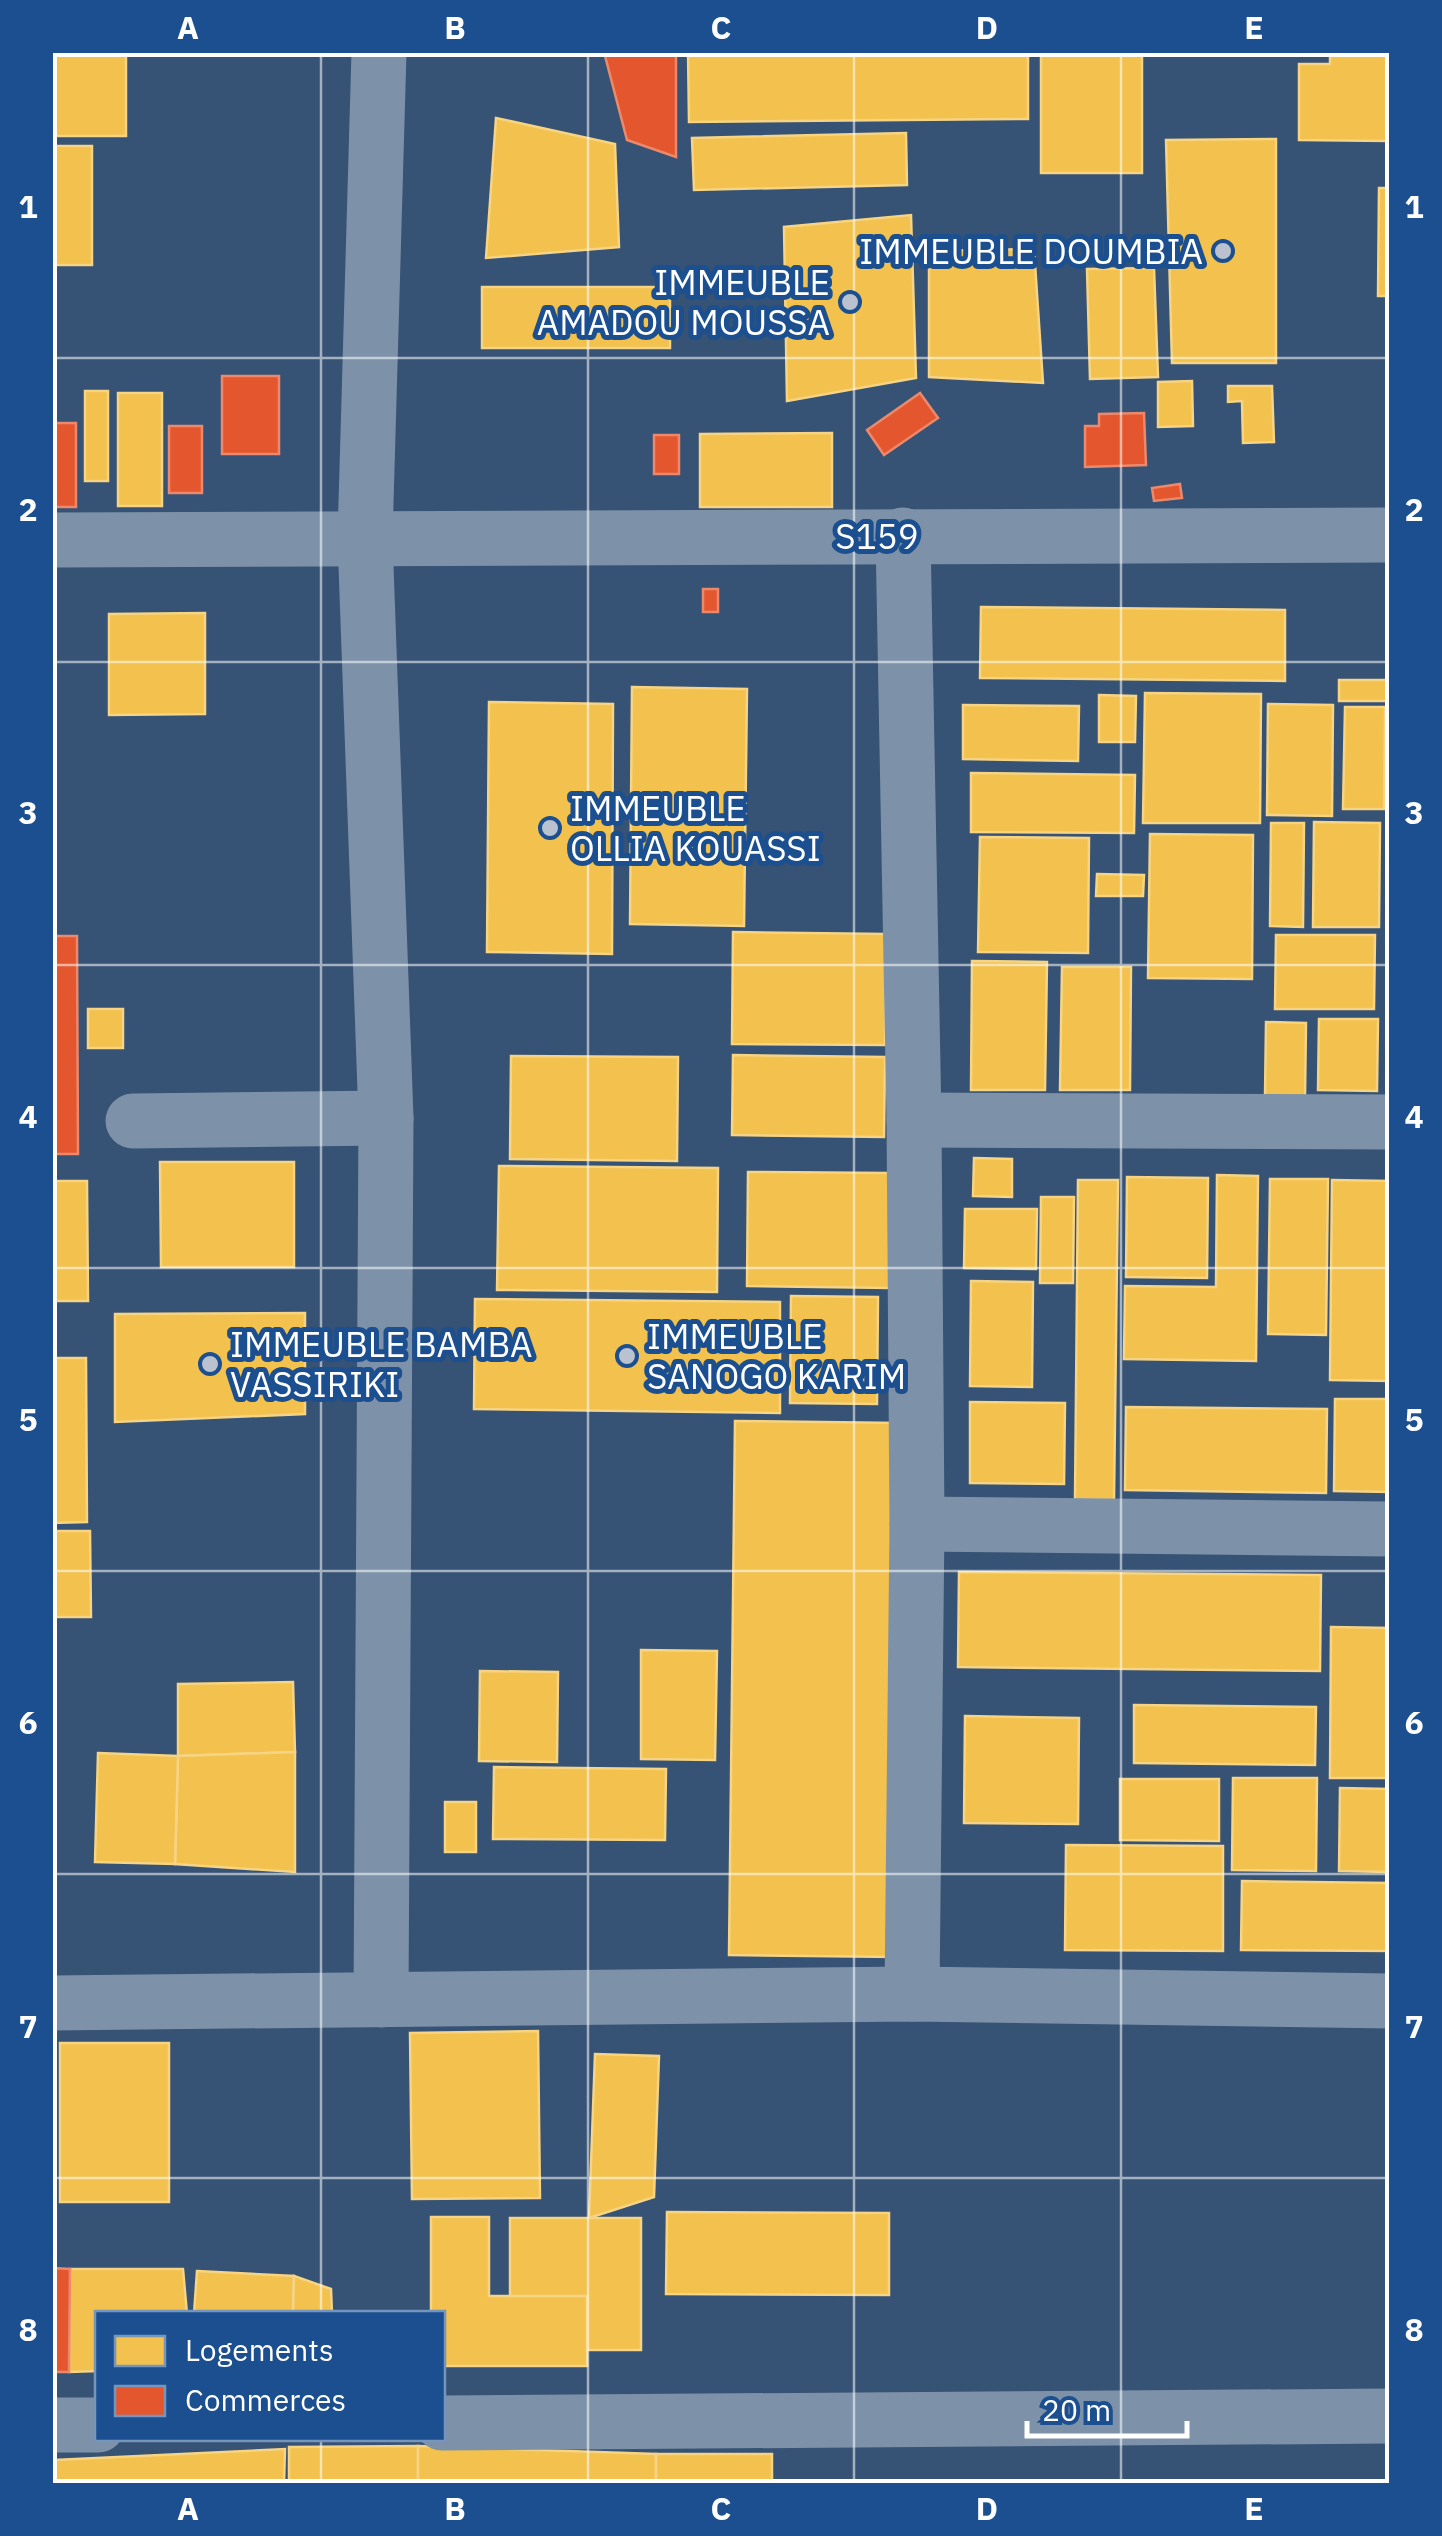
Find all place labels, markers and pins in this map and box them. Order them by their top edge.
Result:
place label: IMMEUBLE DOUMBIA [859,228,1203,274]
marker: IMMEUBLE DOUMBIA [1212,240,1234,262]
place label: IMMEUBLE AMADOU MOUSSA [537,259,830,345]
marker: IMMEUBLE AMADOU MOUSSA [839,291,861,313]
place label: IMMEUBLE OLLIA KOUASSI [570,785,821,871]
marker: IMMEUBLE OLLIA KOUASSI [539,817,561,839]
place label: IMMEUBLE SANOGO KARIM [647,1313,906,1399]
place label: IMMEUBLE BAMBA VASSIRIKI [230,1321,532,1407]
marker: IMMEUBLE SANOGO KARIM [616,1345,638,1367]
marker: IMMEUBLE BAMBA VASSIRIKI [199,1353,221,1375]

